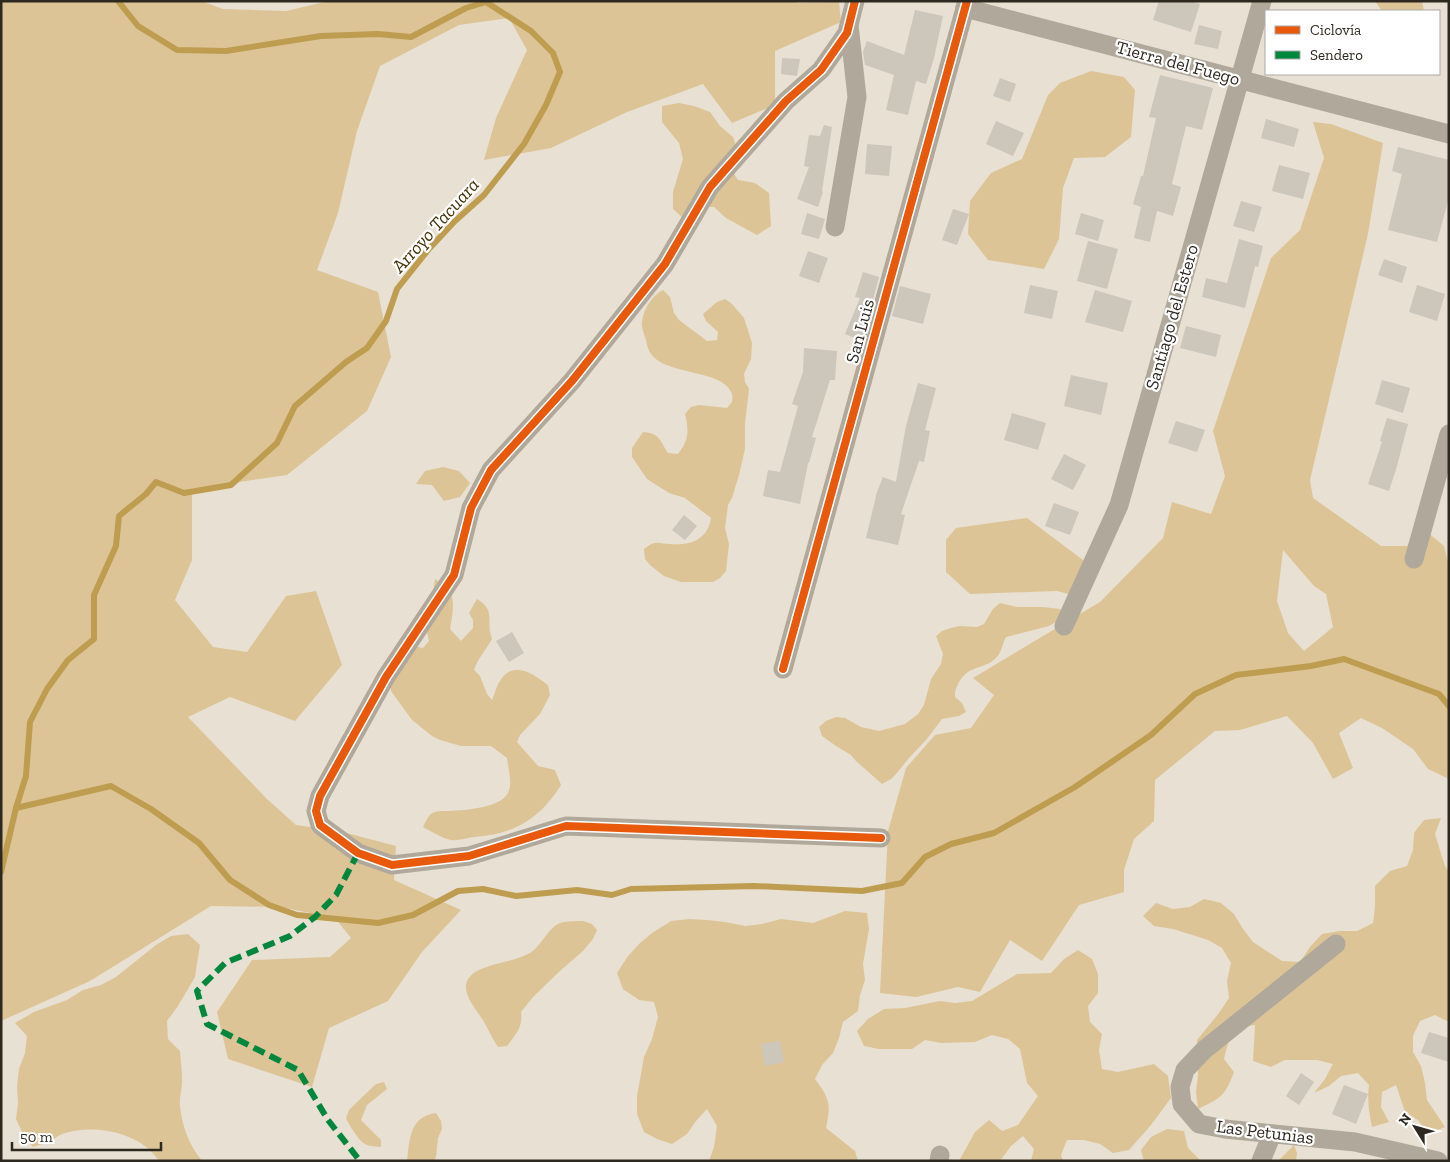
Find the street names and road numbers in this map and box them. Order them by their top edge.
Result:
street label: Tierra del Fuego [1114,36,1242,90]
street label: Santiago del Estero [1141,242,1203,392]
street label: San Luis [841,296,879,365]
street label: Las Petunias [1215,1115,1315,1149]

